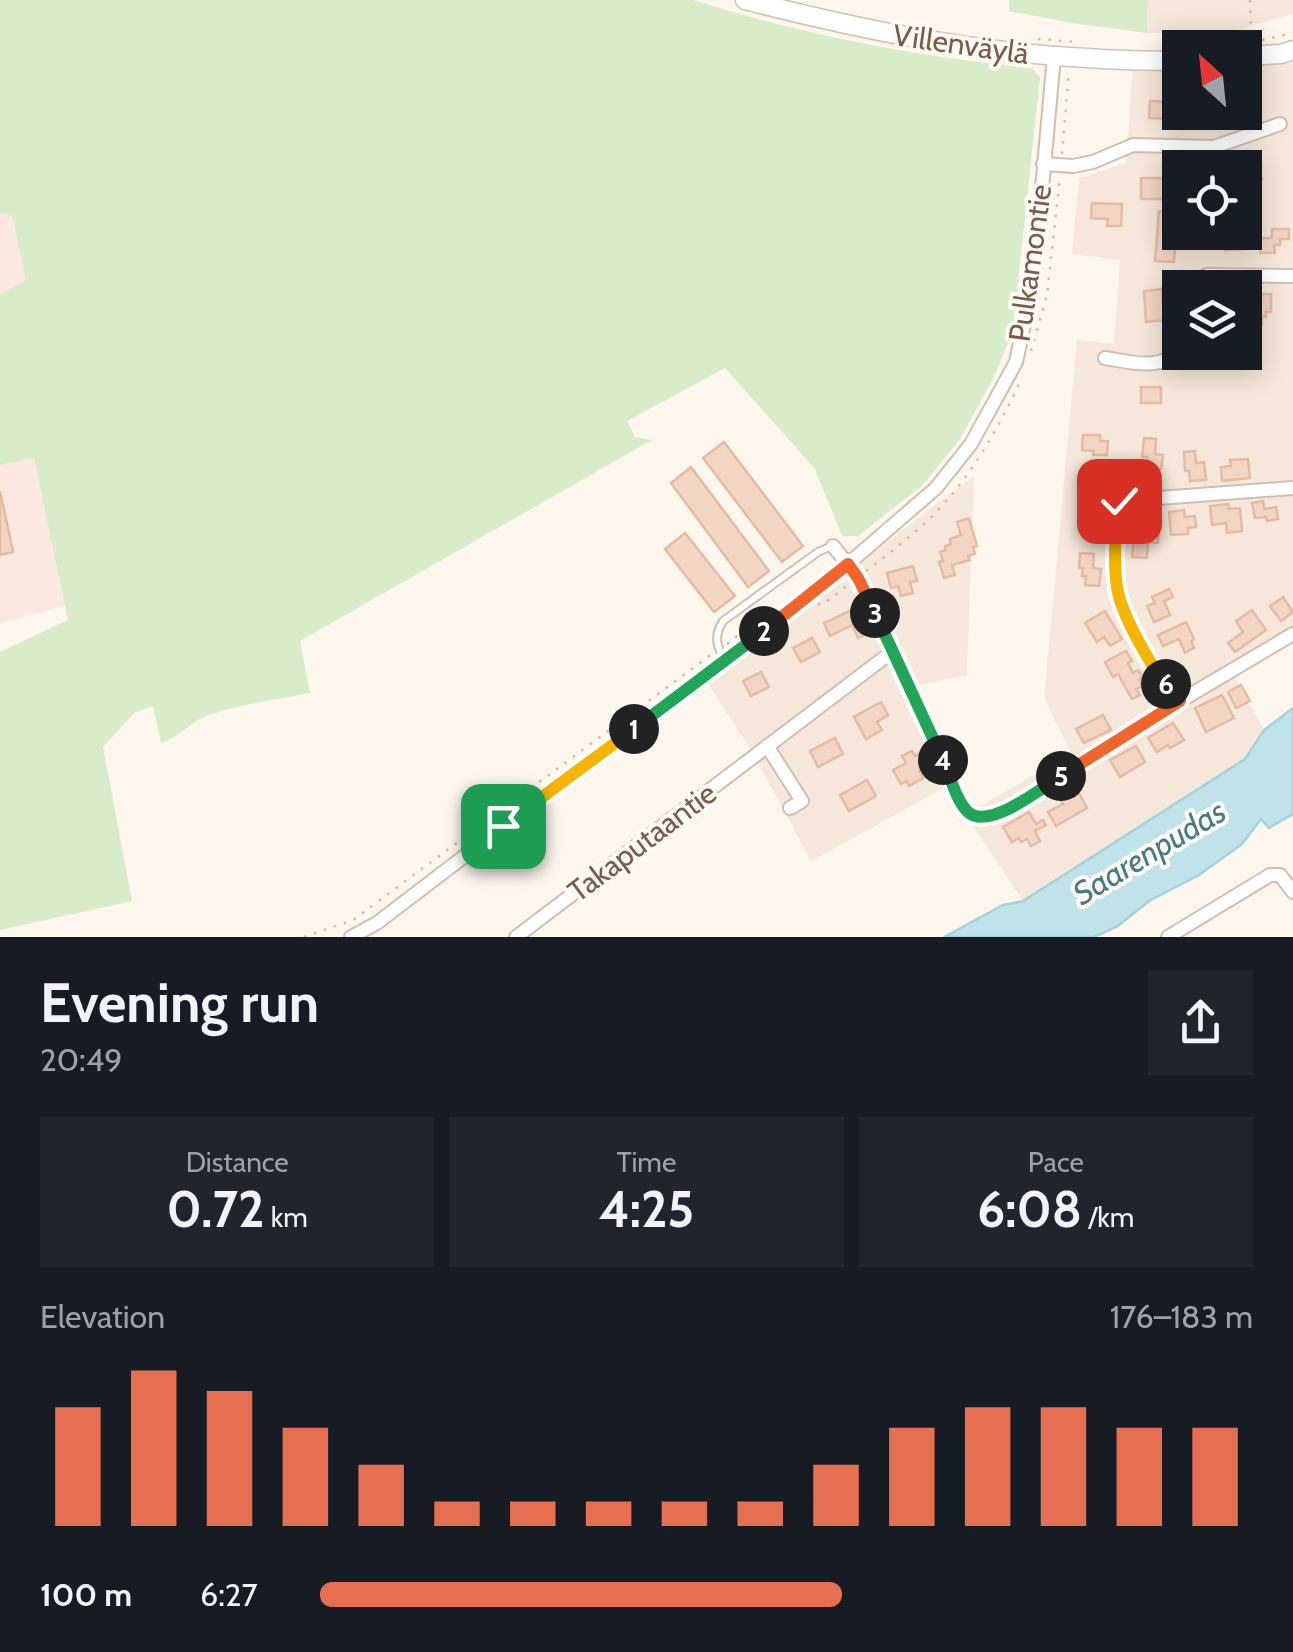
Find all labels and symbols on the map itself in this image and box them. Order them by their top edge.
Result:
street label: Villenväylä [891,16,1032,72]
north arrow [1162,30,1262,130]
street label: Pulkamontie [1001,182,1059,344]
pin [1077,459,1162,544]
pin: 3 [850,588,900,638]
pin: 2 [739,606,789,656]
pin: 6 [1141,659,1191,709]
pin: 1 [609,704,659,754]
pin: 4 [918,735,968,785]
pin: 5 [1036,751,1086,801]
street label: Takaputaantie [561,774,723,910]
pin [461,784,546,869]
water label: Saarenpudas [1066,791,1232,913]

